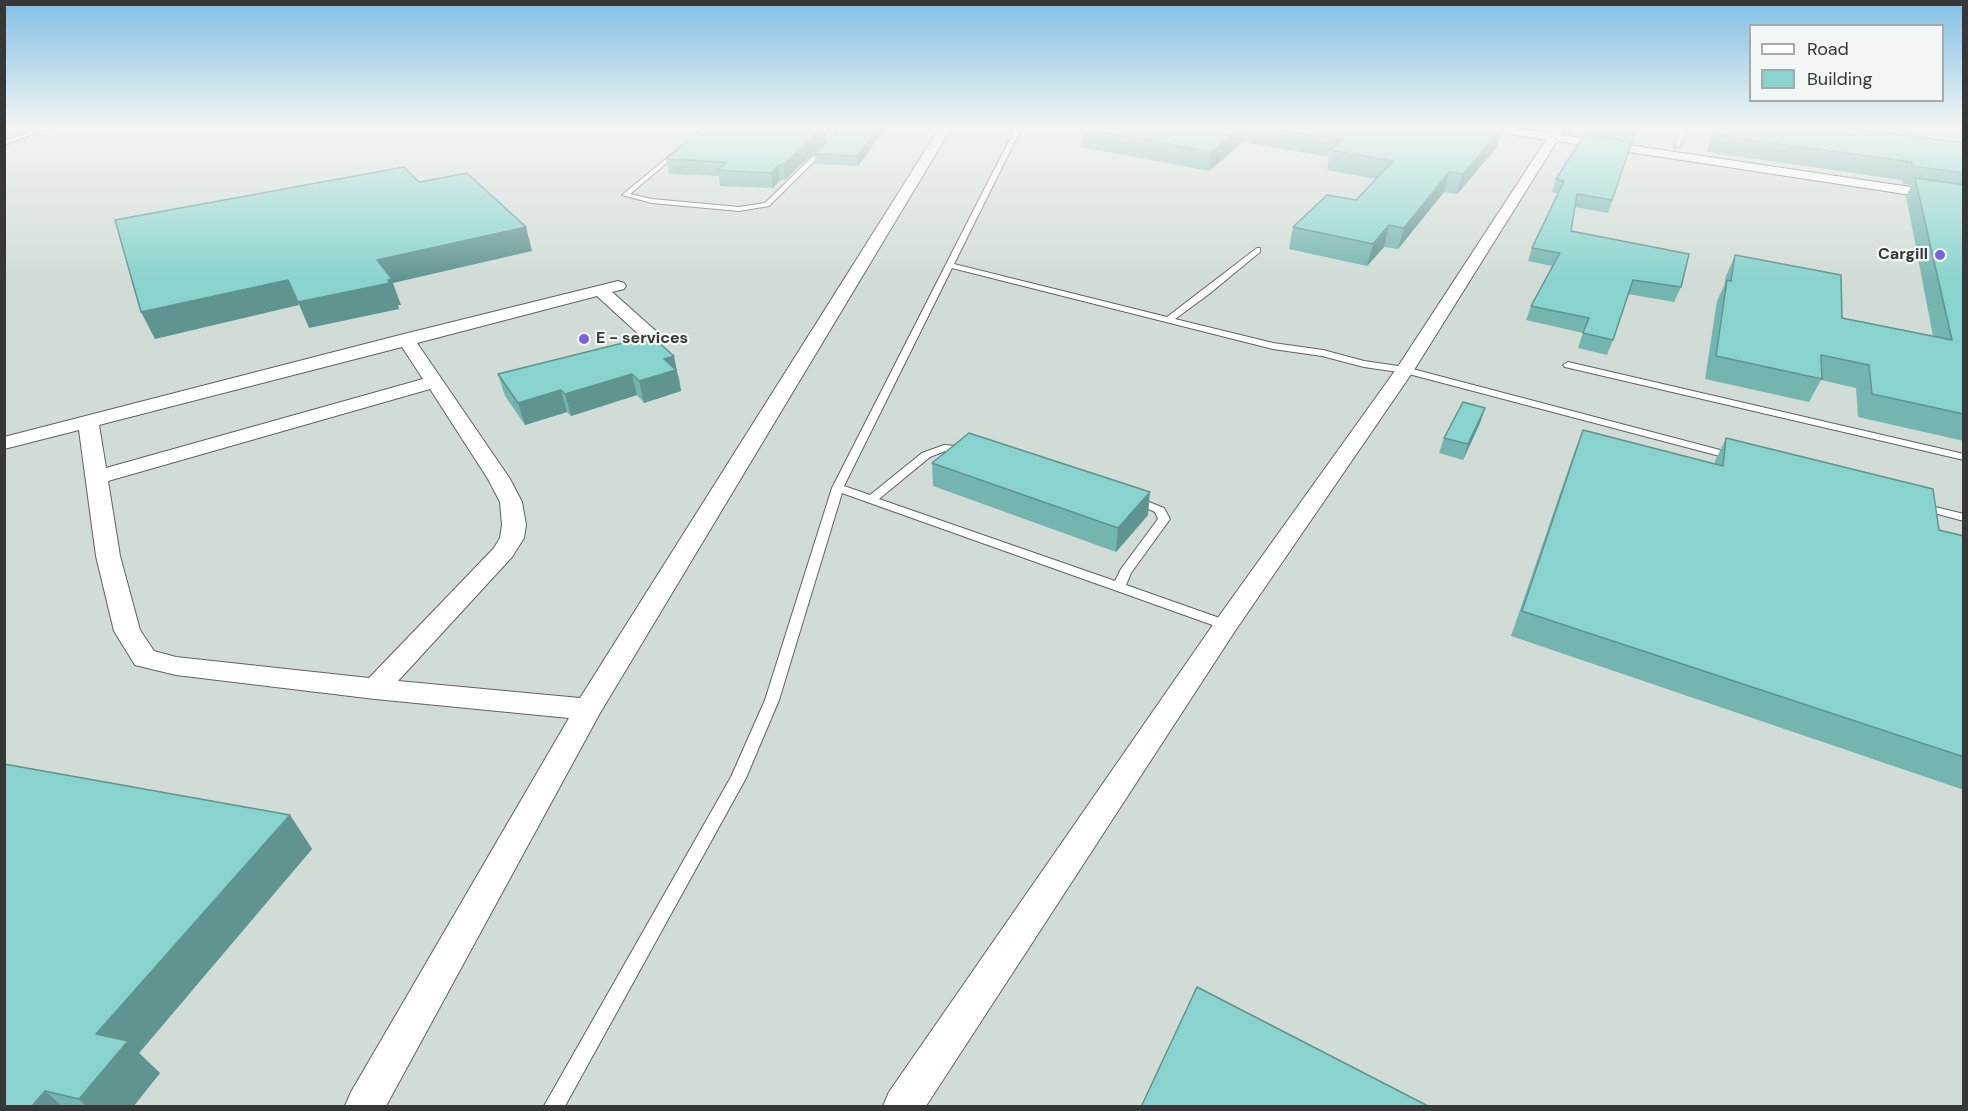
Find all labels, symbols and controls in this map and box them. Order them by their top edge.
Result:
legend [1749,24,1944,102]
text: Road [1807,37,1849,61]
text: Building [1807,67,1872,91]
place label: Cargill [1878,245,1928,265]
marker: Cargill [1933,248,1947,262]
place label: E - services [596,329,688,349]
marker: E - services [577,332,591,346]

